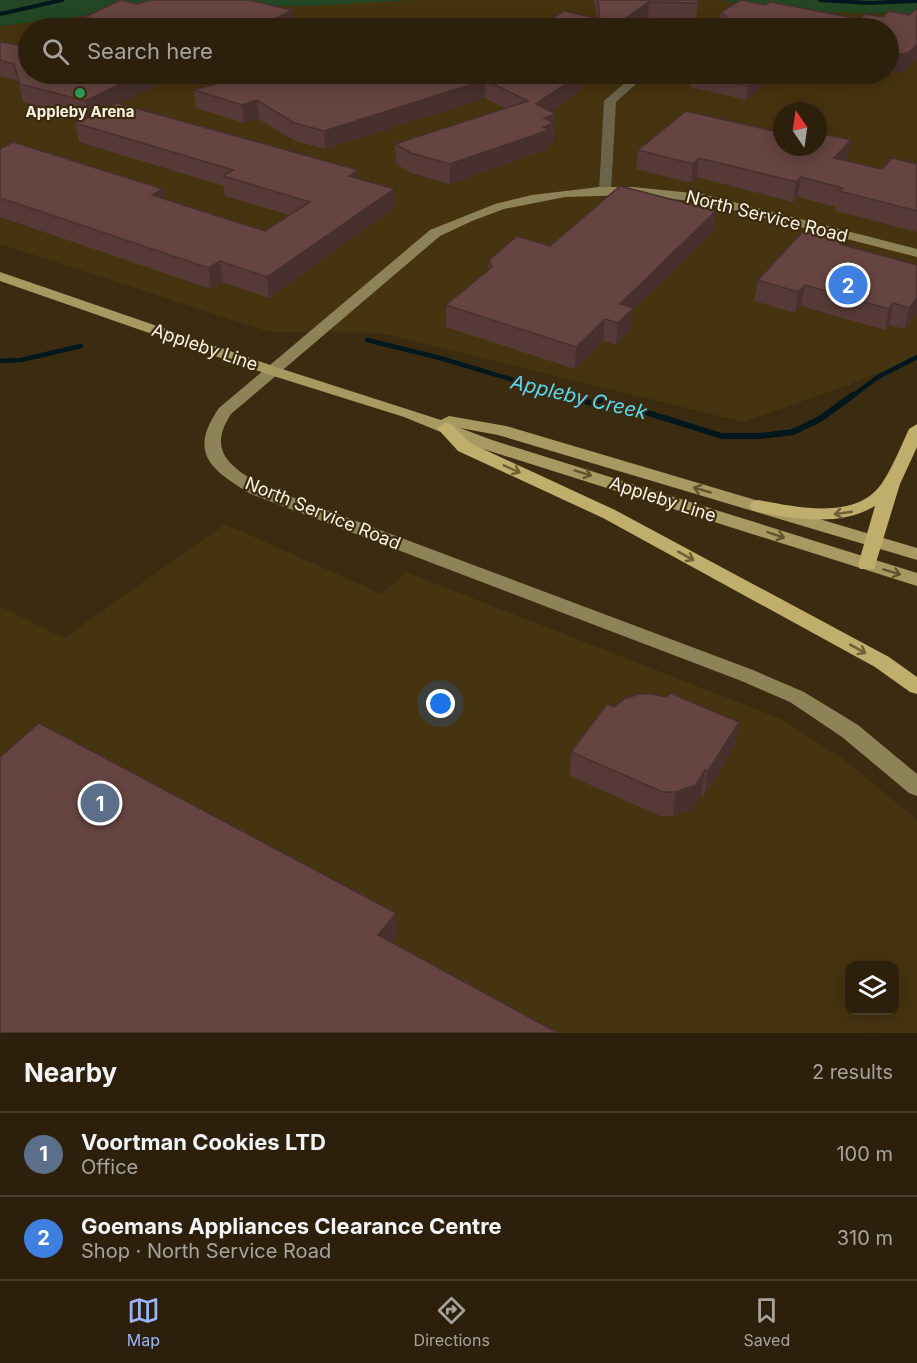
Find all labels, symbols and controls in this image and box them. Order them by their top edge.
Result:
search box [18,18,899,84]
icon: search [39,35,72,68]
text: Search here [87,38,213,64]
marker: Appleby Arena [73,86,87,100]
place label: Appleby Arena [26,102,134,121]
north arrow [773,102,827,156]
street label: North Service Road [684,186,850,246]
pin: 2 [828,262,868,308]
street label: Appleby Line [149,319,261,375]
water label: Appleby Creek [508,369,651,425]
one-way arrow [503,463,521,475]
one-way arrow [573,468,592,479]
street label: North Service Road [242,472,404,554]
street label: Appleby Line [607,472,719,526]
one-way arrow [693,484,712,495]
one-way arrow [834,507,853,518]
one-way arrow [766,530,785,541]
one-way arrow [677,551,695,562]
one-way arrow [882,567,901,578]
one-way arrow [848,644,866,655]
your location [426,689,455,718]
pin: 1 [80,780,120,826]
map controls [845,961,899,1015]
button: layers [845,961,899,1015]
text: Nearby [24,1057,117,1088]
text: 2 results [812,1060,893,1084]
text: Voortman Cookies LTD [81,1129,326,1155]
text: 1 [39,1142,48,1166]
text: 100 m [836,1142,893,1166]
text: Office [81,1155,138,1179]
text: Goemans Appliances Clearance Centre [81,1213,502,1239]
text: 2 [37,1226,50,1250]
text: 310 m [837,1226,893,1250]
text: Shop · North Service Road [81,1239,331,1263]
tab: Map [127,1294,160,1350]
tab: Directions [414,1294,490,1350]
tab: Saved [743,1294,790,1350]

